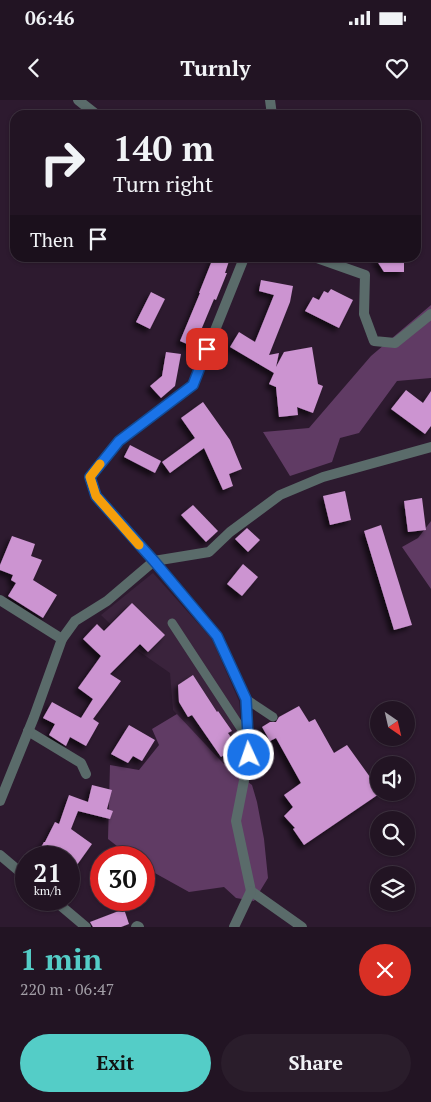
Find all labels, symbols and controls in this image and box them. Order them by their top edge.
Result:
text: 06:46 [25,5,74,30]
text: Turnly [180,53,251,82]
icon: back [20,54,48,82]
icon: heart [383,54,411,82]
text: 140 m [113,125,214,171]
icon: right [30,130,95,195]
text: Turn right [113,169,213,198]
icon: arrive [84,225,112,253]
text: Then [30,227,74,252]
pin [186,328,228,370]
icon: arrive [193,335,221,363]
north arrow [370,701,415,746]
map controls [370,701,415,911]
position arrow [222,728,274,780]
button: sound [370,756,415,801]
button: search [370,811,415,856]
speed limit sign: 30 [90,846,155,911]
text: 21 [33,856,62,889]
button: layers [370,866,415,911]
text: km/h [34,883,61,898]
text: 1 min [20,939,102,979]
button: close [359,944,411,996]
text: 220 m · 06:47 [20,978,114,1000]
button: Exit [20,1034,211,1092]
button: Share [221,1034,411,1092]

